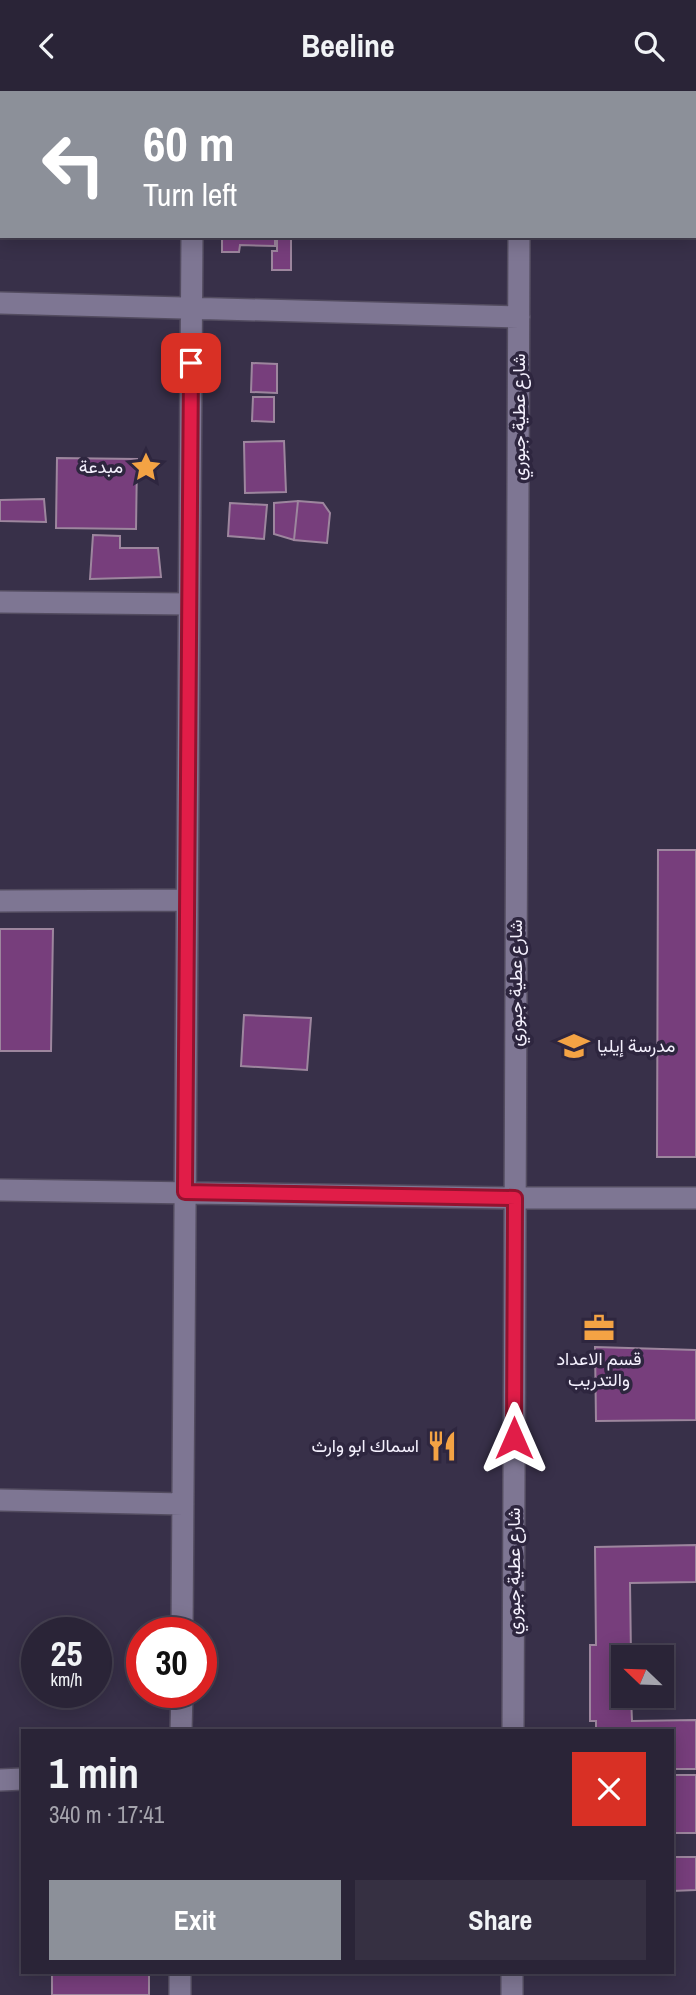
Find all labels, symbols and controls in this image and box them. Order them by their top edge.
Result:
text: Beeline [301,24,395,67]
icon: back [28,27,66,65]
icon: search [630,27,668,65]
text: 60 m [143,110,235,176]
icon: left [28,119,119,210]
text: Turn left [143,173,237,216]
pin [161,333,221,393]
icon: arrive [172,344,210,382]
street label: شارع عطية جبوري [506,354,534,480]
place icon: مبدعة [129,450,163,484]
place label: مبدعة [79,454,123,479]
street label: شارع عطية جبوري [503,920,531,1046]
school or university icon: مدرسة إيليا [557,1029,591,1063]
place label: مدرسة إيليا [597,1033,675,1058]
office icon: قسم الاعداد والتدريب [582,1311,616,1345]
place label: قسم الاعداد والتدريب [556,1346,642,1392]
position arrow [477,1401,551,1475]
restaurant icon: اسماك ابو وارث [425,1429,459,1463]
place label: اسماك ابو وارث [311,1433,419,1458]
street label: شارع عطية جبوري [501,1508,529,1634]
speed limit sign: 30 [126,1617,217,1708]
text: 25 [51,1630,82,1677]
north arrow [611,1645,674,1708]
map controls [611,1645,674,1708]
text: km/h [51,1667,83,1692]
text: 1 min [49,1745,139,1801]
button: close [572,1752,646,1826]
text: 340 m · 17:41 [49,1799,164,1830]
button: Exit [49,1880,341,1960]
button: Share [355,1880,646,1960]

